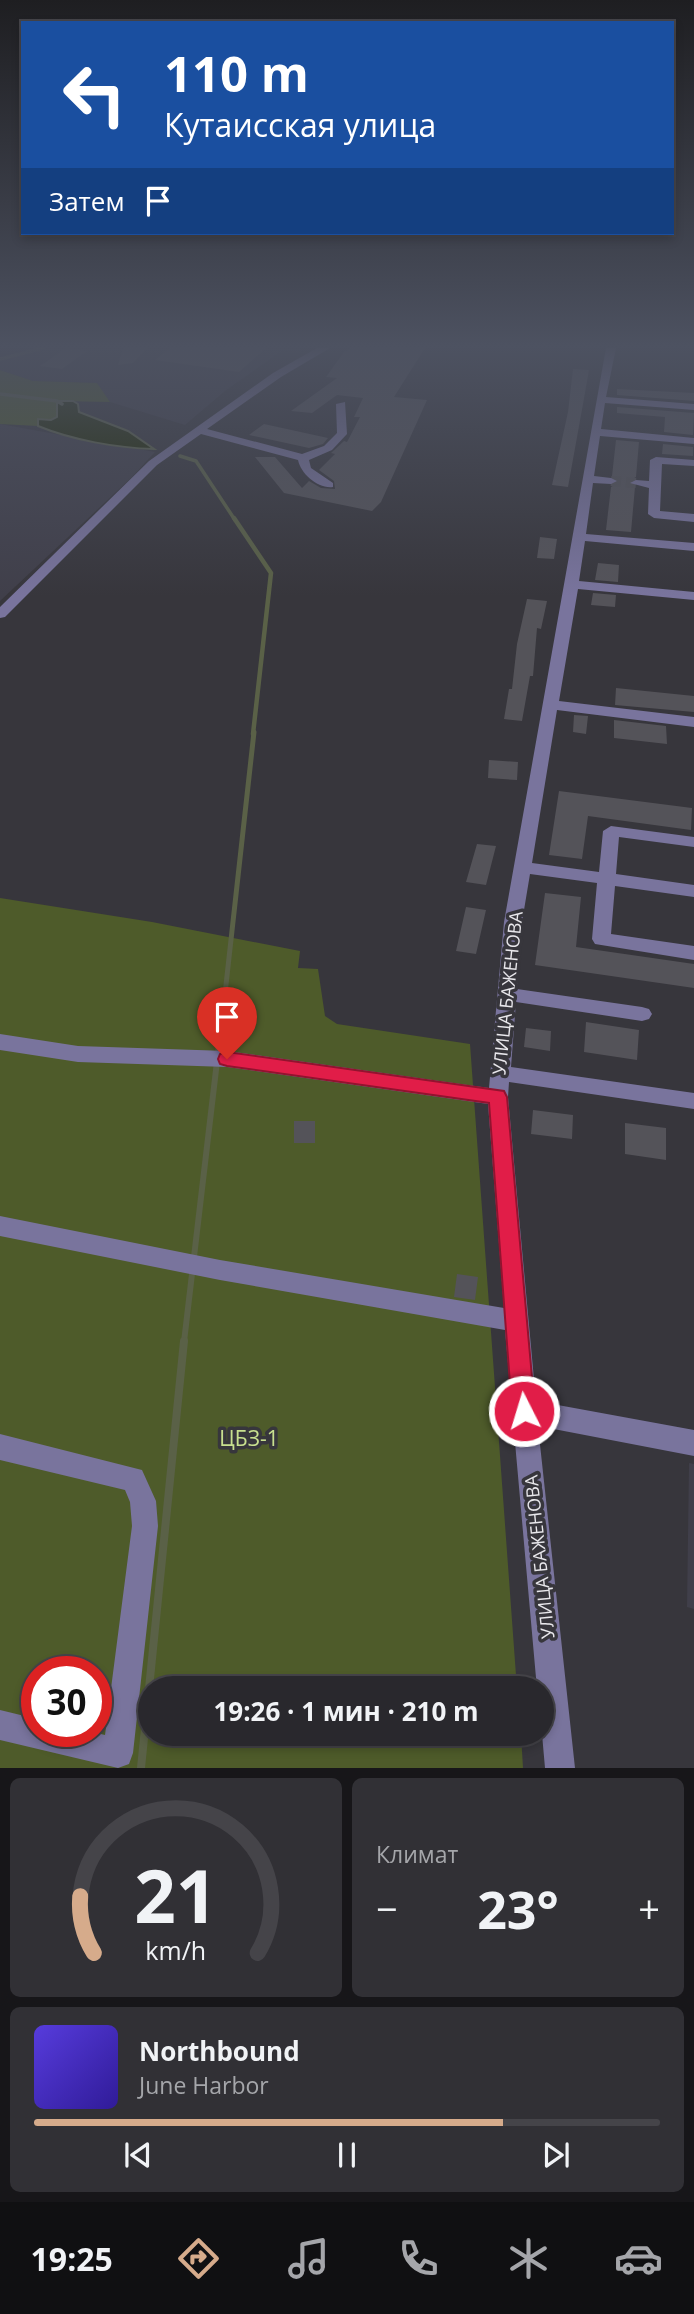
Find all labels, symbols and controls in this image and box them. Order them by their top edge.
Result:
text: 110 m [164,40,309,106]
icon: left [49,49,140,140]
text: Кутаисская улица [164,103,436,146]
icon: arrive [139,182,177,220]
text: Затем [49,183,125,219]
street label: УЛИЦА БАЖЕНОВА [486,909,528,1076]
pin [197,987,257,1059]
icon: arrive [208,998,246,1036]
position arrow [487,1374,561,1448]
park label: ЦБЗ-1 [219,1424,279,1452]
street label: УЛИЦА БАЖЕНОВА [518,1473,560,1640]
speed limit sign: 30 [21,1656,112,1747]
text: 19:26 · 1 мин · 210 m [213,1693,479,1729]
text: Климат [376,1838,458,1870]
text: 21 [134,1846,218,1945]
text: 23° [477,1873,559,1944]
text: − [376,1882,398,1934]
text: + [638,1882,660,1934]
text: km/h [146,1933,206,1967]
text: Northbound [139,2033,300,2069]
text: June Harbor [139,2069,269,2101]
icon: previous [119,2136,157,2174]
icon: pause [328,2136,366,2174]
icon: next [537,2136,575,2174]
icon: directions [174,2234,223,2283]
icon: music [284,2234,333,2283]
icon: phone [394,2234,443,2283]
icon: climate [504,2234,553,2283]
icon: car [614,2234,663,2283]
text: 19:25 [31,2237,113,2280]

